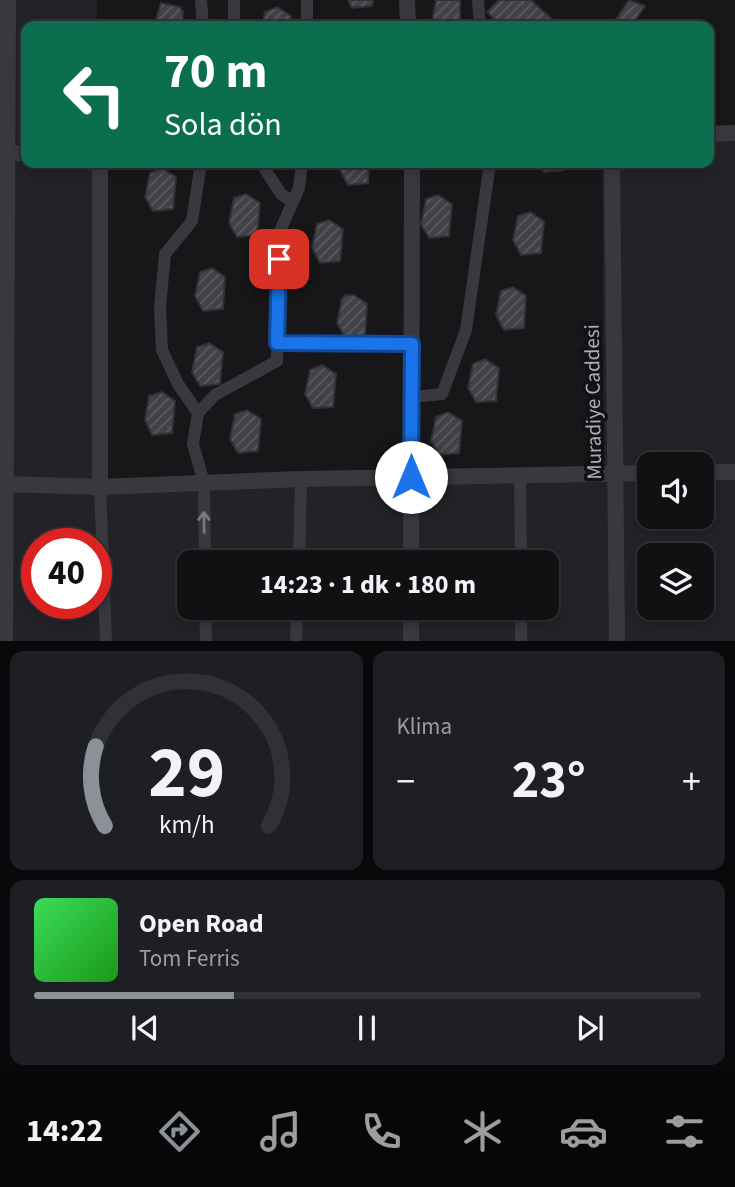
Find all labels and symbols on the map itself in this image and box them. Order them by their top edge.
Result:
pin [249,229,309,289]
street label: Muradiye Caddesi [577,324,609,480]
position arrow [374,440,448,514]
one-way arrow [197,511,211,534]
speed limit sign: 40 [21,528,112,619]

